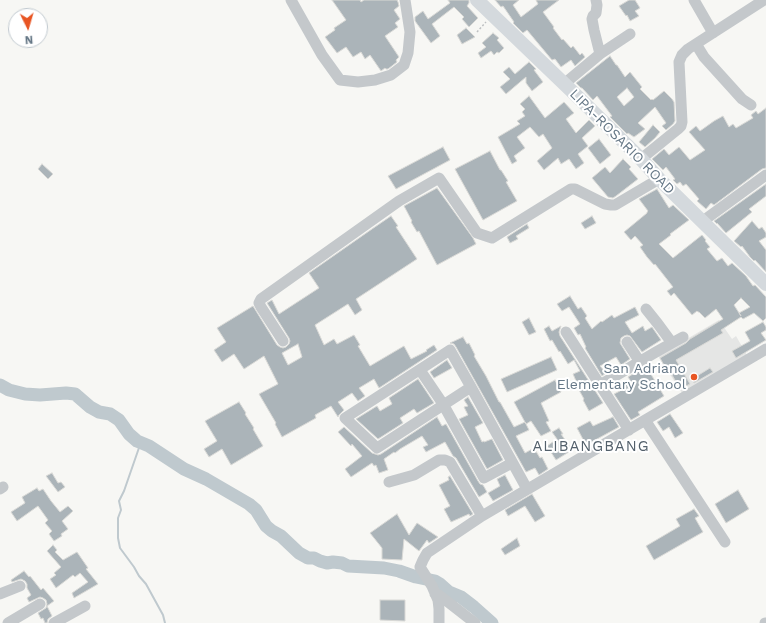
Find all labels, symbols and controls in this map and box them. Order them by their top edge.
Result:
north arrow [8,8,48,48]
text: N [24,33,34,46]
street label: LIPA-ROSARIO ROAD [566,86,678,198]
place label: San Adriano Elementary School [557,361,686,394]
marker: San Adriano Elementary School [689,372,699,382]
district label: ALIBANGBANG [532,438,650,456]

